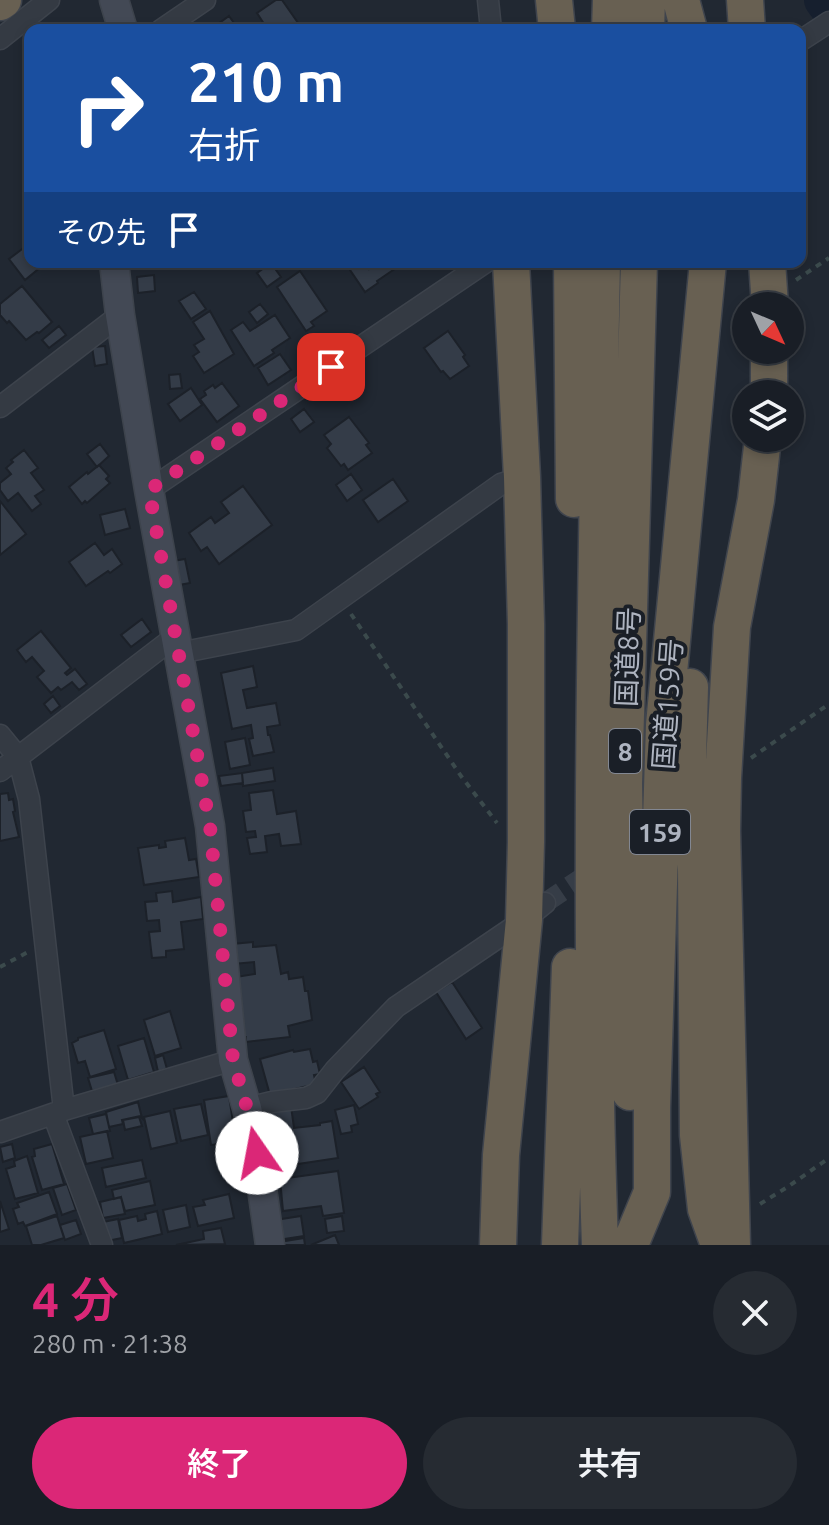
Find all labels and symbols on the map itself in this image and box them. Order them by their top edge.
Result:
north arrow [732,292,804,364]
pin [297,333,365,401]
street label: 国道8号 [610,607,644,707]
street label: 国道159号 [647,637,687,771]
road number: 8 [609,729,641,773]
road number: 159 [630,810,690,854]
position arrow [215,1111,299,1195]

